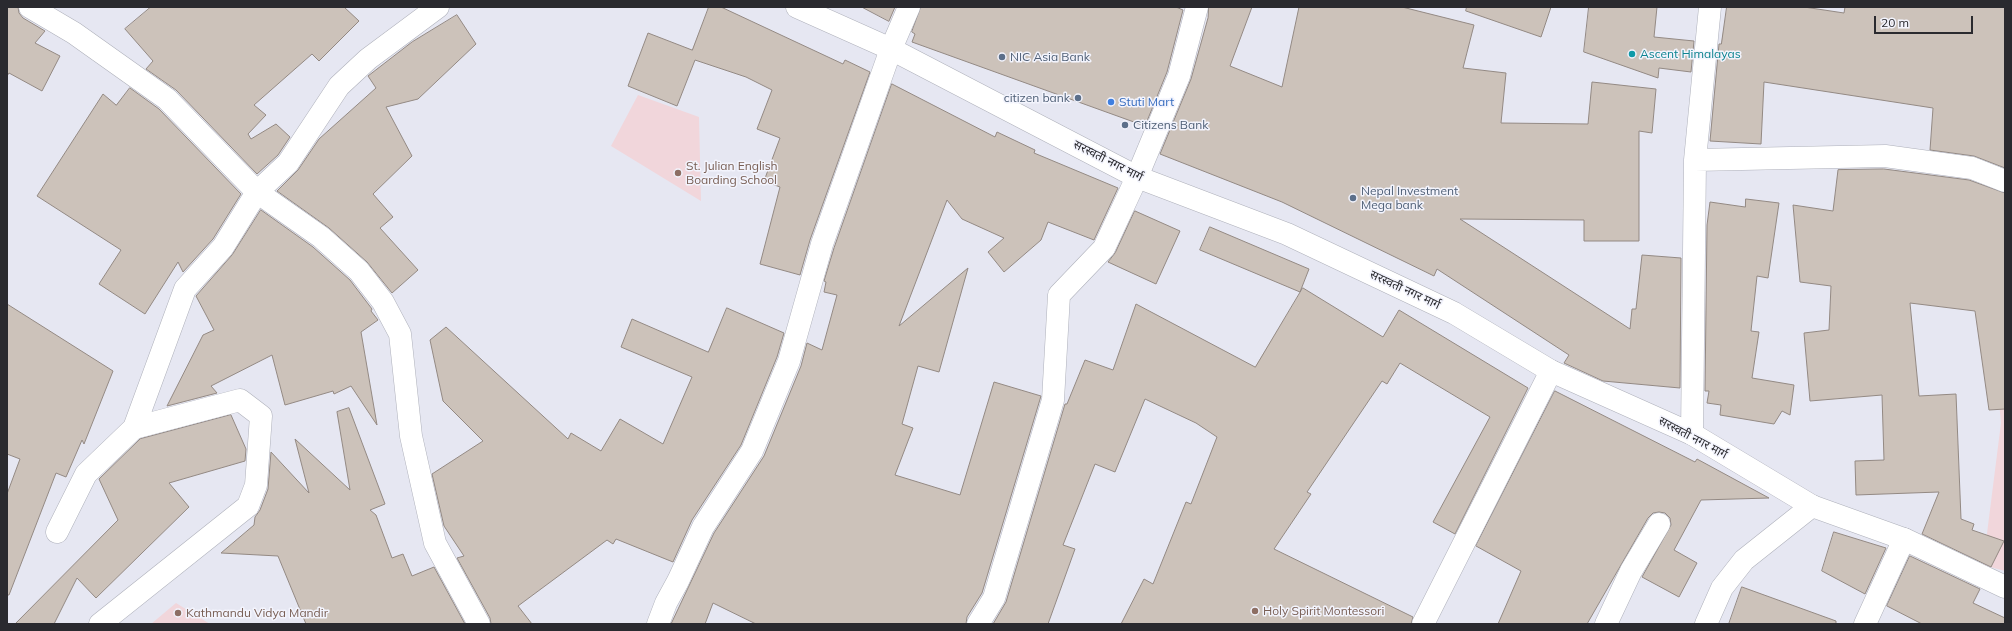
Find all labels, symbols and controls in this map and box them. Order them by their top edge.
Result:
scale bar [1876,8,1975,34]
text: 20 m [1881,15,1909,30]
place label: Ascent Himalayas [1640,47,1741,61]
marker: Ascent Himalayas [1627,49,1637,59]
place label: NIC Asia Bank [1010,50,1090,64]
marker: NIC Asia Bank [997,52,1007,62]
place label: citizen bank [1004,91,1070,105]
marker: citizen bank [1073,93,1083,103]
place label: Stuti Mart [1119,95,1174,109]
marker: Stuti Mart [1106,97,1116,107]
place label: Citizens Bank [1133,118,1208,132]
marker: Citizens Bank [1120,120,1130,130]
street label: सरस्वती नगर मार्ग [1071,137,1145,185]
place label: St. Julian English Boarding School [686,159,778,187]
marker: St. Julian English Boarding School [673,168,683,178]
place label: Nepal Investment Mega bank [1361,184,1458,212]
marker: Nepal Investment Mega bank [1348,193,1358,203]
street label: सरस्वती नगर मार्ग [1368,267,1442,313]
street label: सरस्वती नगर मार्ग [1656,414,1730,462]
place label: Holy Spirit Montessori [1263,604,1384,618]
place label: Kathmandu Vidya Mandir [186,606,328,620]
marker: Holy Spirit Montessori [1250,606,1260,616]
marker: Kathmandu Vidya Mandir [173,608,183,618]

